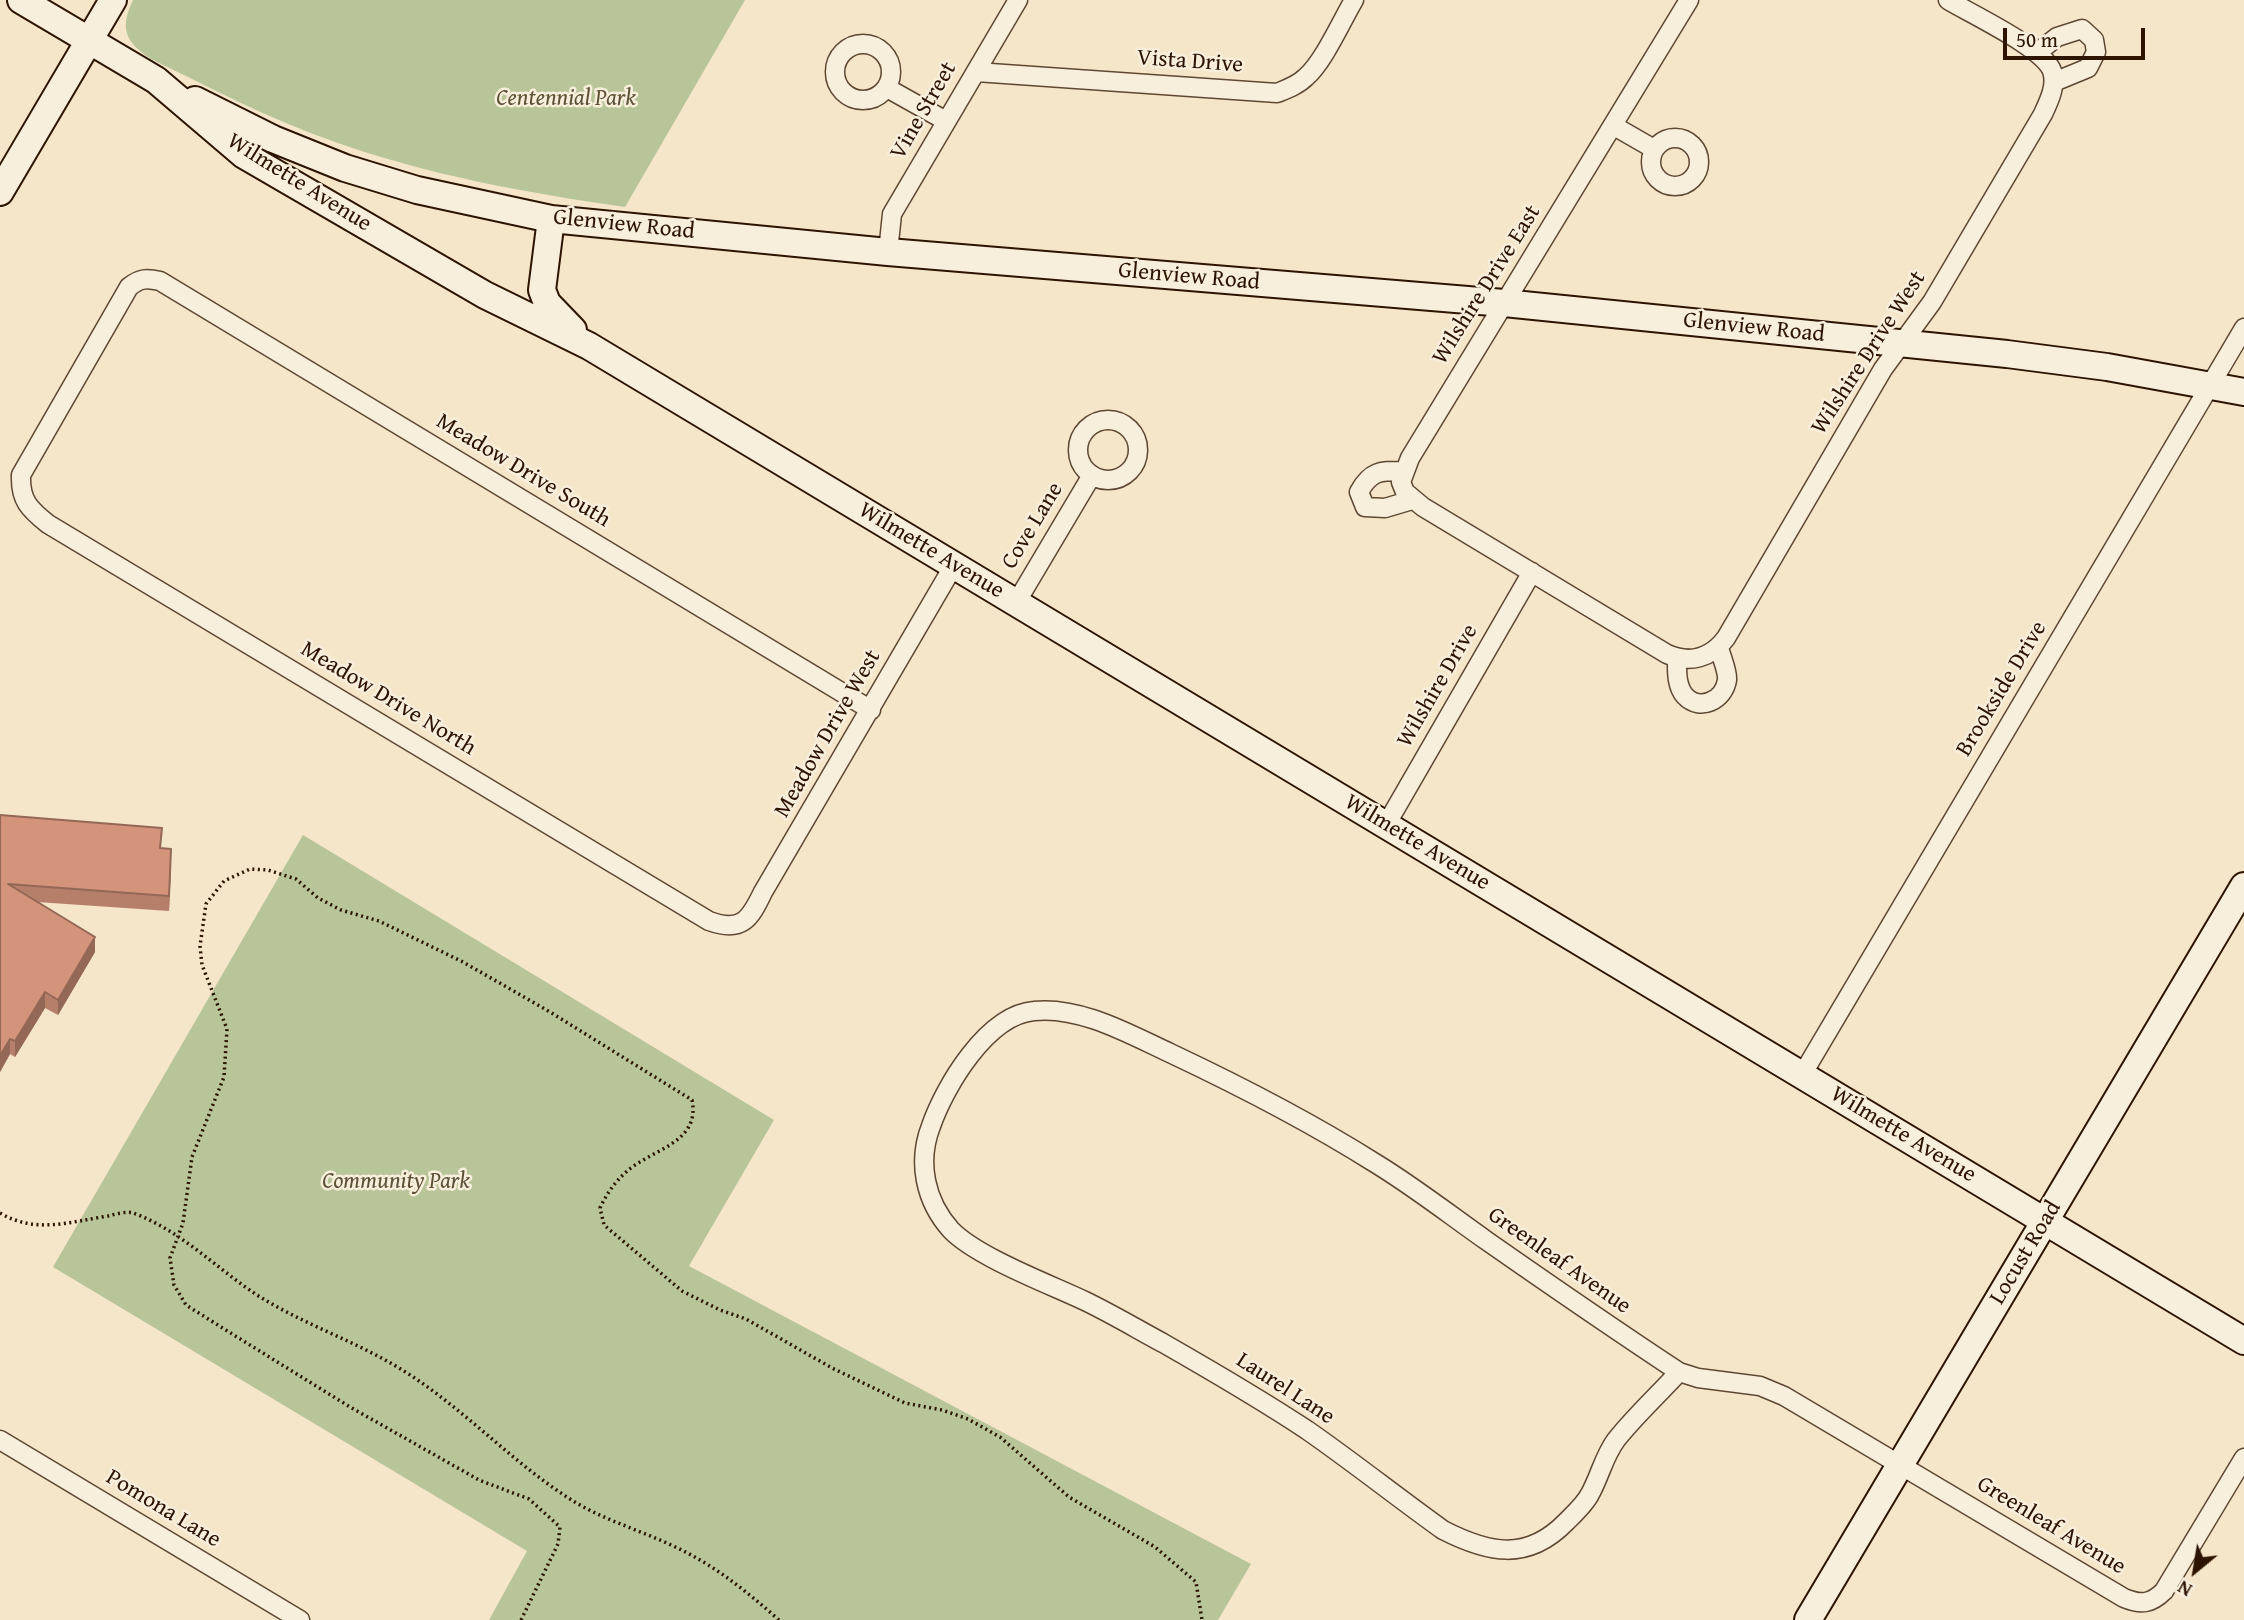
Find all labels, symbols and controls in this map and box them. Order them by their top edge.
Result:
scale bar [2006,14,2148,58]
text: 50 m [2016,24,2058,55]
street label: Vista Drive [1136,45,1244,79]
street label: Vine Street [885,57,963,165]
park label: Centennial Park [496,85,636,113]
street label: Wilmette Avenue [222,128,376,238]
street label: Wilshire Drive East [1427,200,1547,370]
street label: Glenview Road [552,204,696,246]
street label: Glenview Road [1117,257,1261,297]
street label: Wilshire Drive West [1806,266,1932,440]
street label: Glenview Road [1682,307,1826,349]
street label: Meadow Drive South [431,408,615,534]
street label: Cove Lane [996,478,1070,574]
street label: Wilmette Avenue [853,497,1009,605]
street label: Brookside Drive [1951,616,2053,762]
street label: Wilshire Drive [1392,620,1484,752]
street label: Meadow Drive North [295,636,481,762]
street label: Meadow Drive West [769,645,887,823]
street label: Wilmette Avenue [1339,789,1495,897]
street label: Wilmette Avenue [1825,1081,1981,1189]
park label: Community Park [322,1168,470,1196]
street label: Locust Road [1984,1196,2068,1310]
street label: Greenleaf Avenue [1482,1201,1636,1321]
street label: Laurel Lane [1231,1347,1339,1431]
street label: Pomona Lane [100,1464,226,1554]
street label: Greenleaf Avenue [1972,1471,2130,1581]
north arrow [2160,1536,2230,1606]
text: N [2172,1574,2197,1604]

